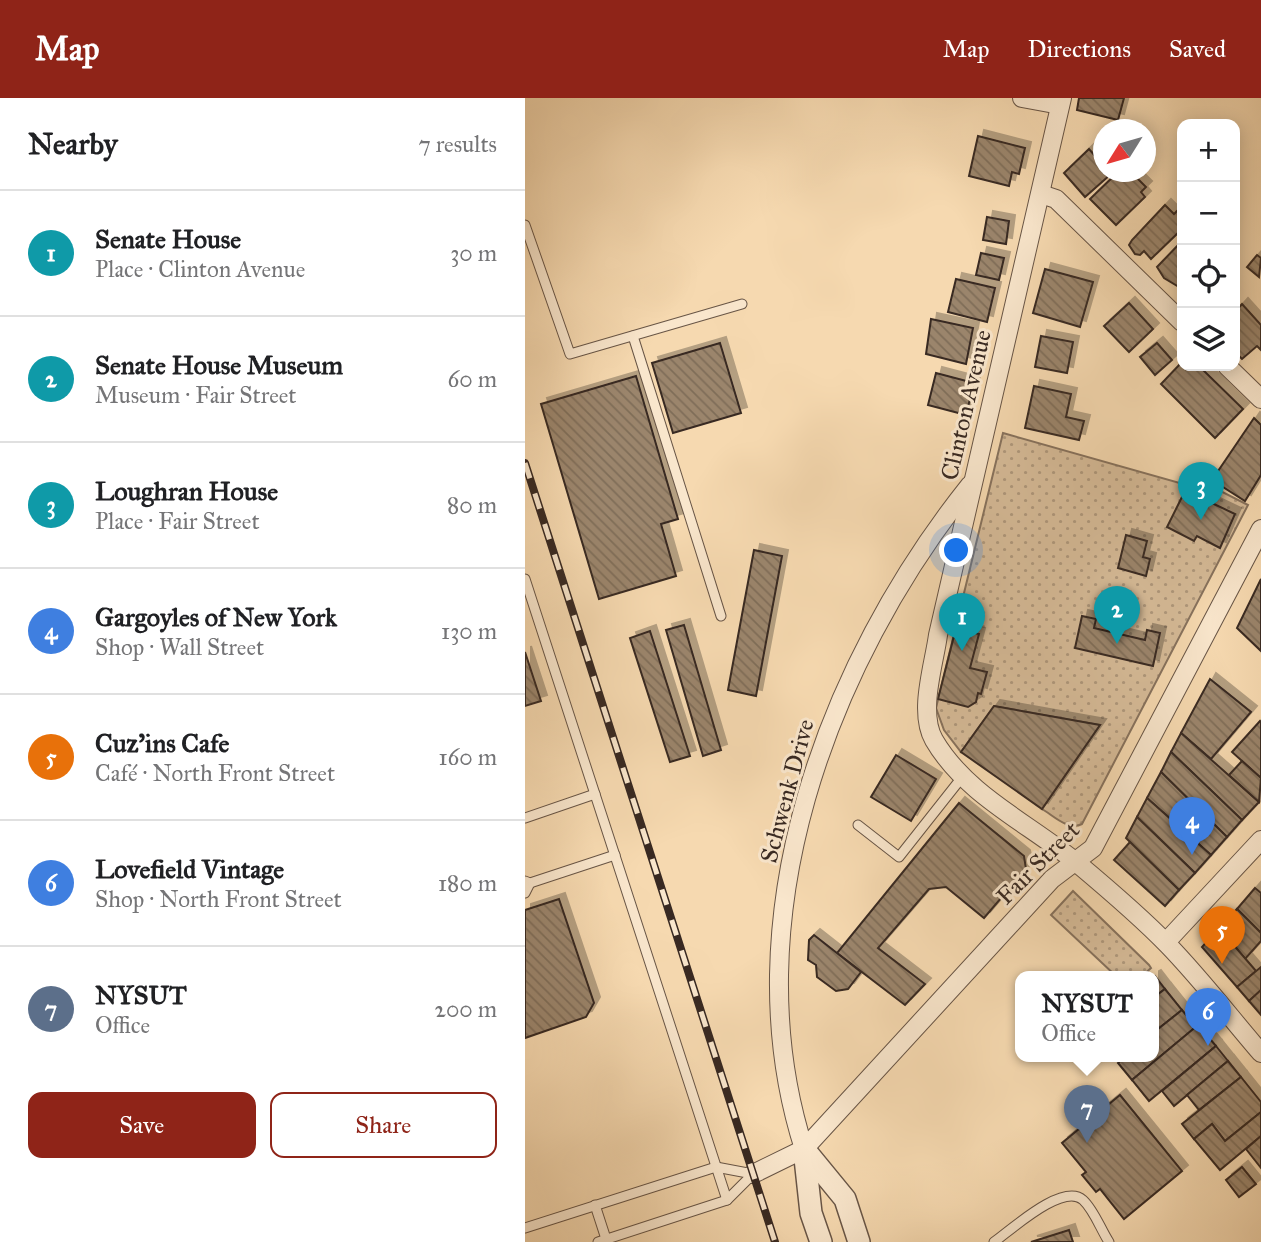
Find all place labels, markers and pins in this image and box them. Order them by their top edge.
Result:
pin: 3 [1178,462,1224,520]
pin: 2 [1094,586,1140,644]
pin: 1 [939,593,985,651]
pin: 4 [1169,797,1215,855]
pin: 5 [1199,906,1245,964]
pin: 6 [1185,988,1231,1046]
pin: 7 [1064,1085,1110,1143]

